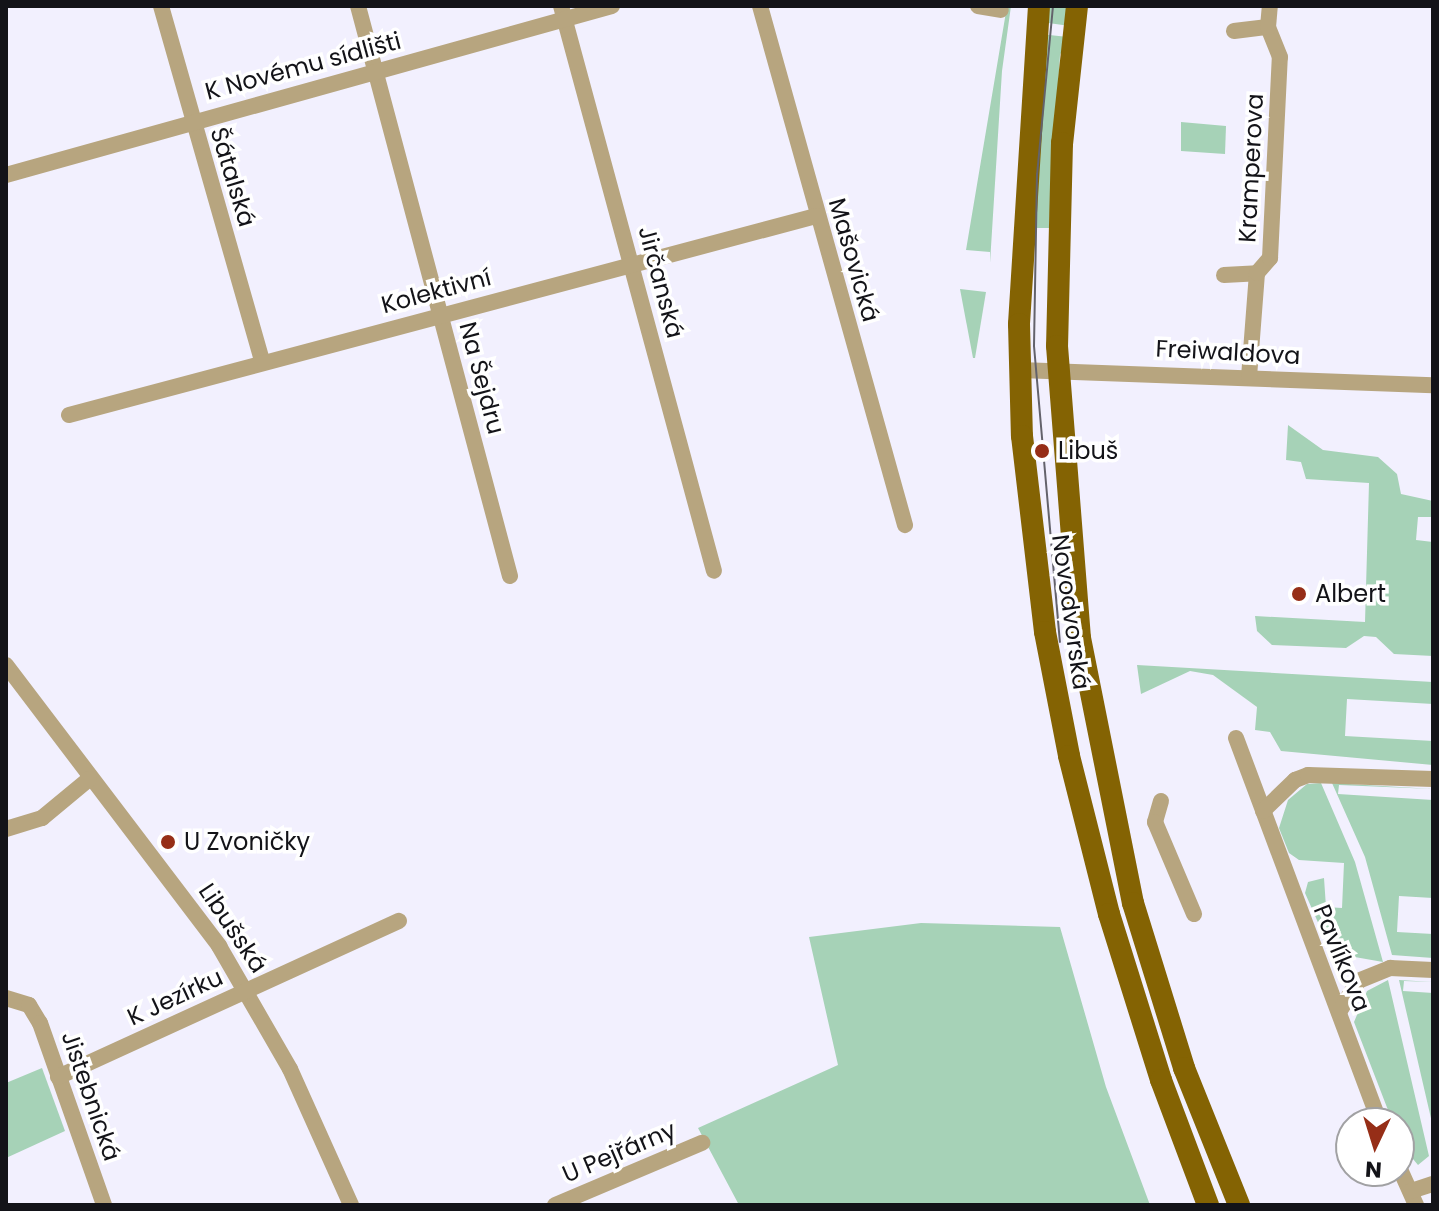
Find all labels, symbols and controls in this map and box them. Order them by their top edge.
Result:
street label: K Novému sídlišti [202,26,404,106]
street label: Kramperova [1233,93,1269,243]
street label: Šátalská [204,124,262,230]
street label: Mašovická [823,195,885,325]
street label: Jirčanská [632,223,690,341]
street label: Kolektivní [378,263,494,319]
street label: Na Šejdru [453,319,511,437]
street label: Freiwaldova [1155,334,1301,370]
place label: Libuš [1058,437,1118,465]
marker: Libuš [1033,442,1051,460]
street label: Novodvorská [1046,533,1096,691]
place label: Albert [1315,580,1386,608]
marker: Albert [1290,585,1308,603]
place label: U Zvoničky [184,828,310,856]
marker: U Zvoničky [159,833,177,851]
street label: Libušská [193,878,273,978]
street label: Pavlíkova [1308,900,1376,1016]
street label: K Jezírku [123,962,227,1032]
street label: Jistebnická [55,1027,127,1165]
north arrow [1335,1107,1415,1187]
street label: U Pejřárny [558,1115,680,1189]
text: N [1364,1153,1383,1185]

